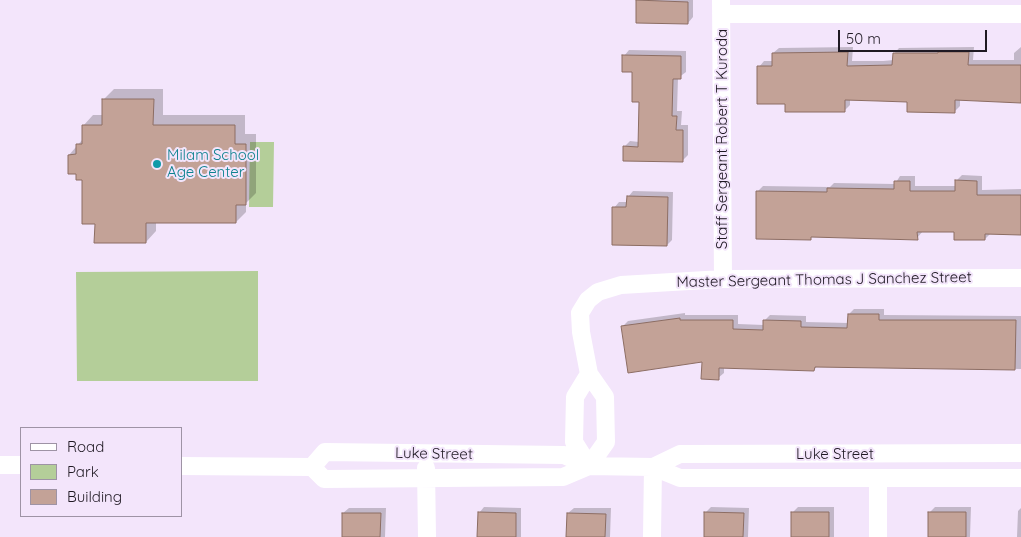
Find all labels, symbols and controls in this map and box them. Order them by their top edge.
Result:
scale bar [841,20,990,52]
street label: Staff Sergeant Robert T Kuroda [713,29,731,249]
text: 50 m [846,29,881,48]
place label: Milam School Age Center [167,146,259,181]
marker: Milam School Age Center [151,158,163,170]
street label: Master Sergeant Thomas J Sanchez Street [676,268,972,292]
legend [20,427,182,517]
text: Road [67,437,104,456]
street label: Luke Street [395,444,473,464]
street label: Luke Street [796,445,874,463]
text: Park [67,462,99,481]
text: Building [67,487,122,506]

